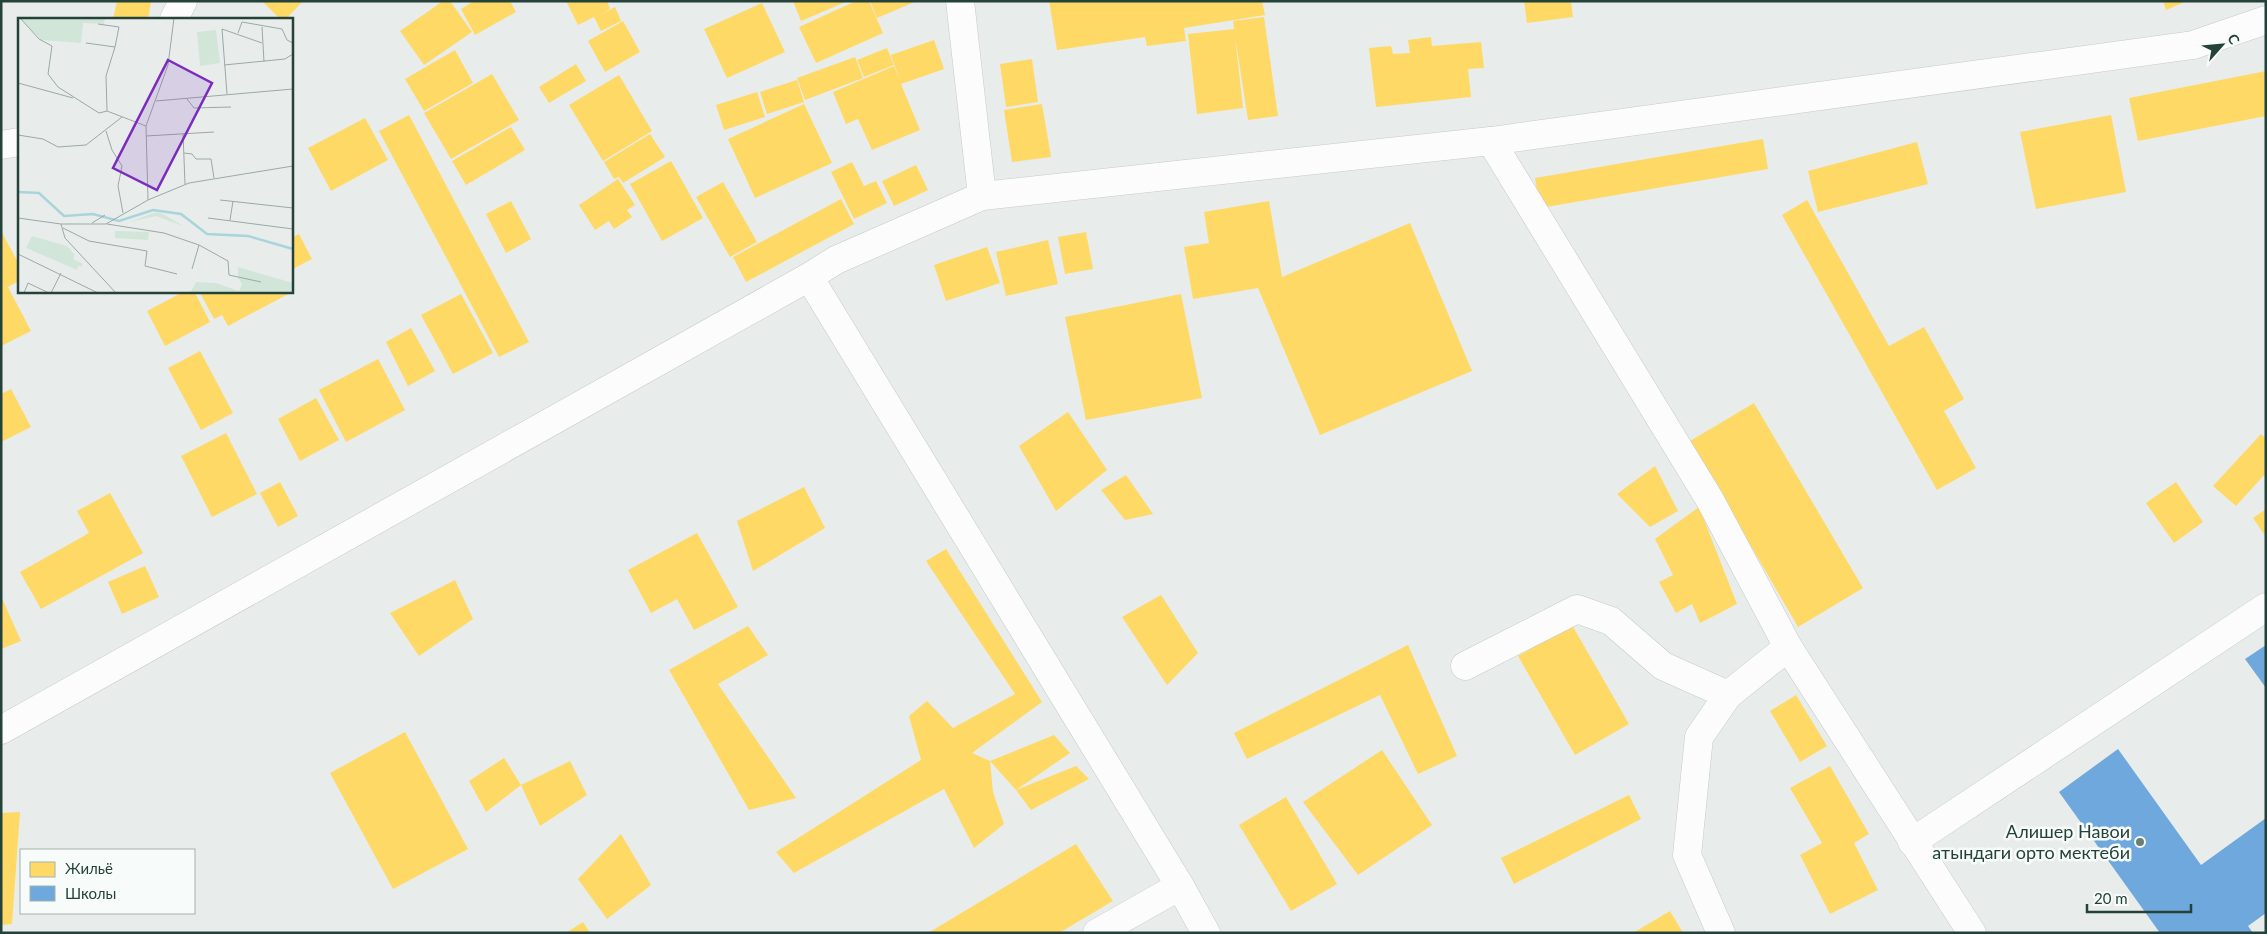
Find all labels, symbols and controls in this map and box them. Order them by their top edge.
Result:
inset map [18,18,292,292]
north arrow [2197,20,2247,70]
text: С [2224,31,2244,48]
place label: Алишер Навои атындаги орто мектеби [1932,820,2130,863]
marker: Алишер Навои атындаги орто мектеби [2134,836,2146,848]
legend [20,849,195,914]
text: Жильё [65,859,113,877]
scale bar [2087,882,2191,914]
text: Школы [65,884,116,902]
text: 20 m [2094,889,2128,907]

